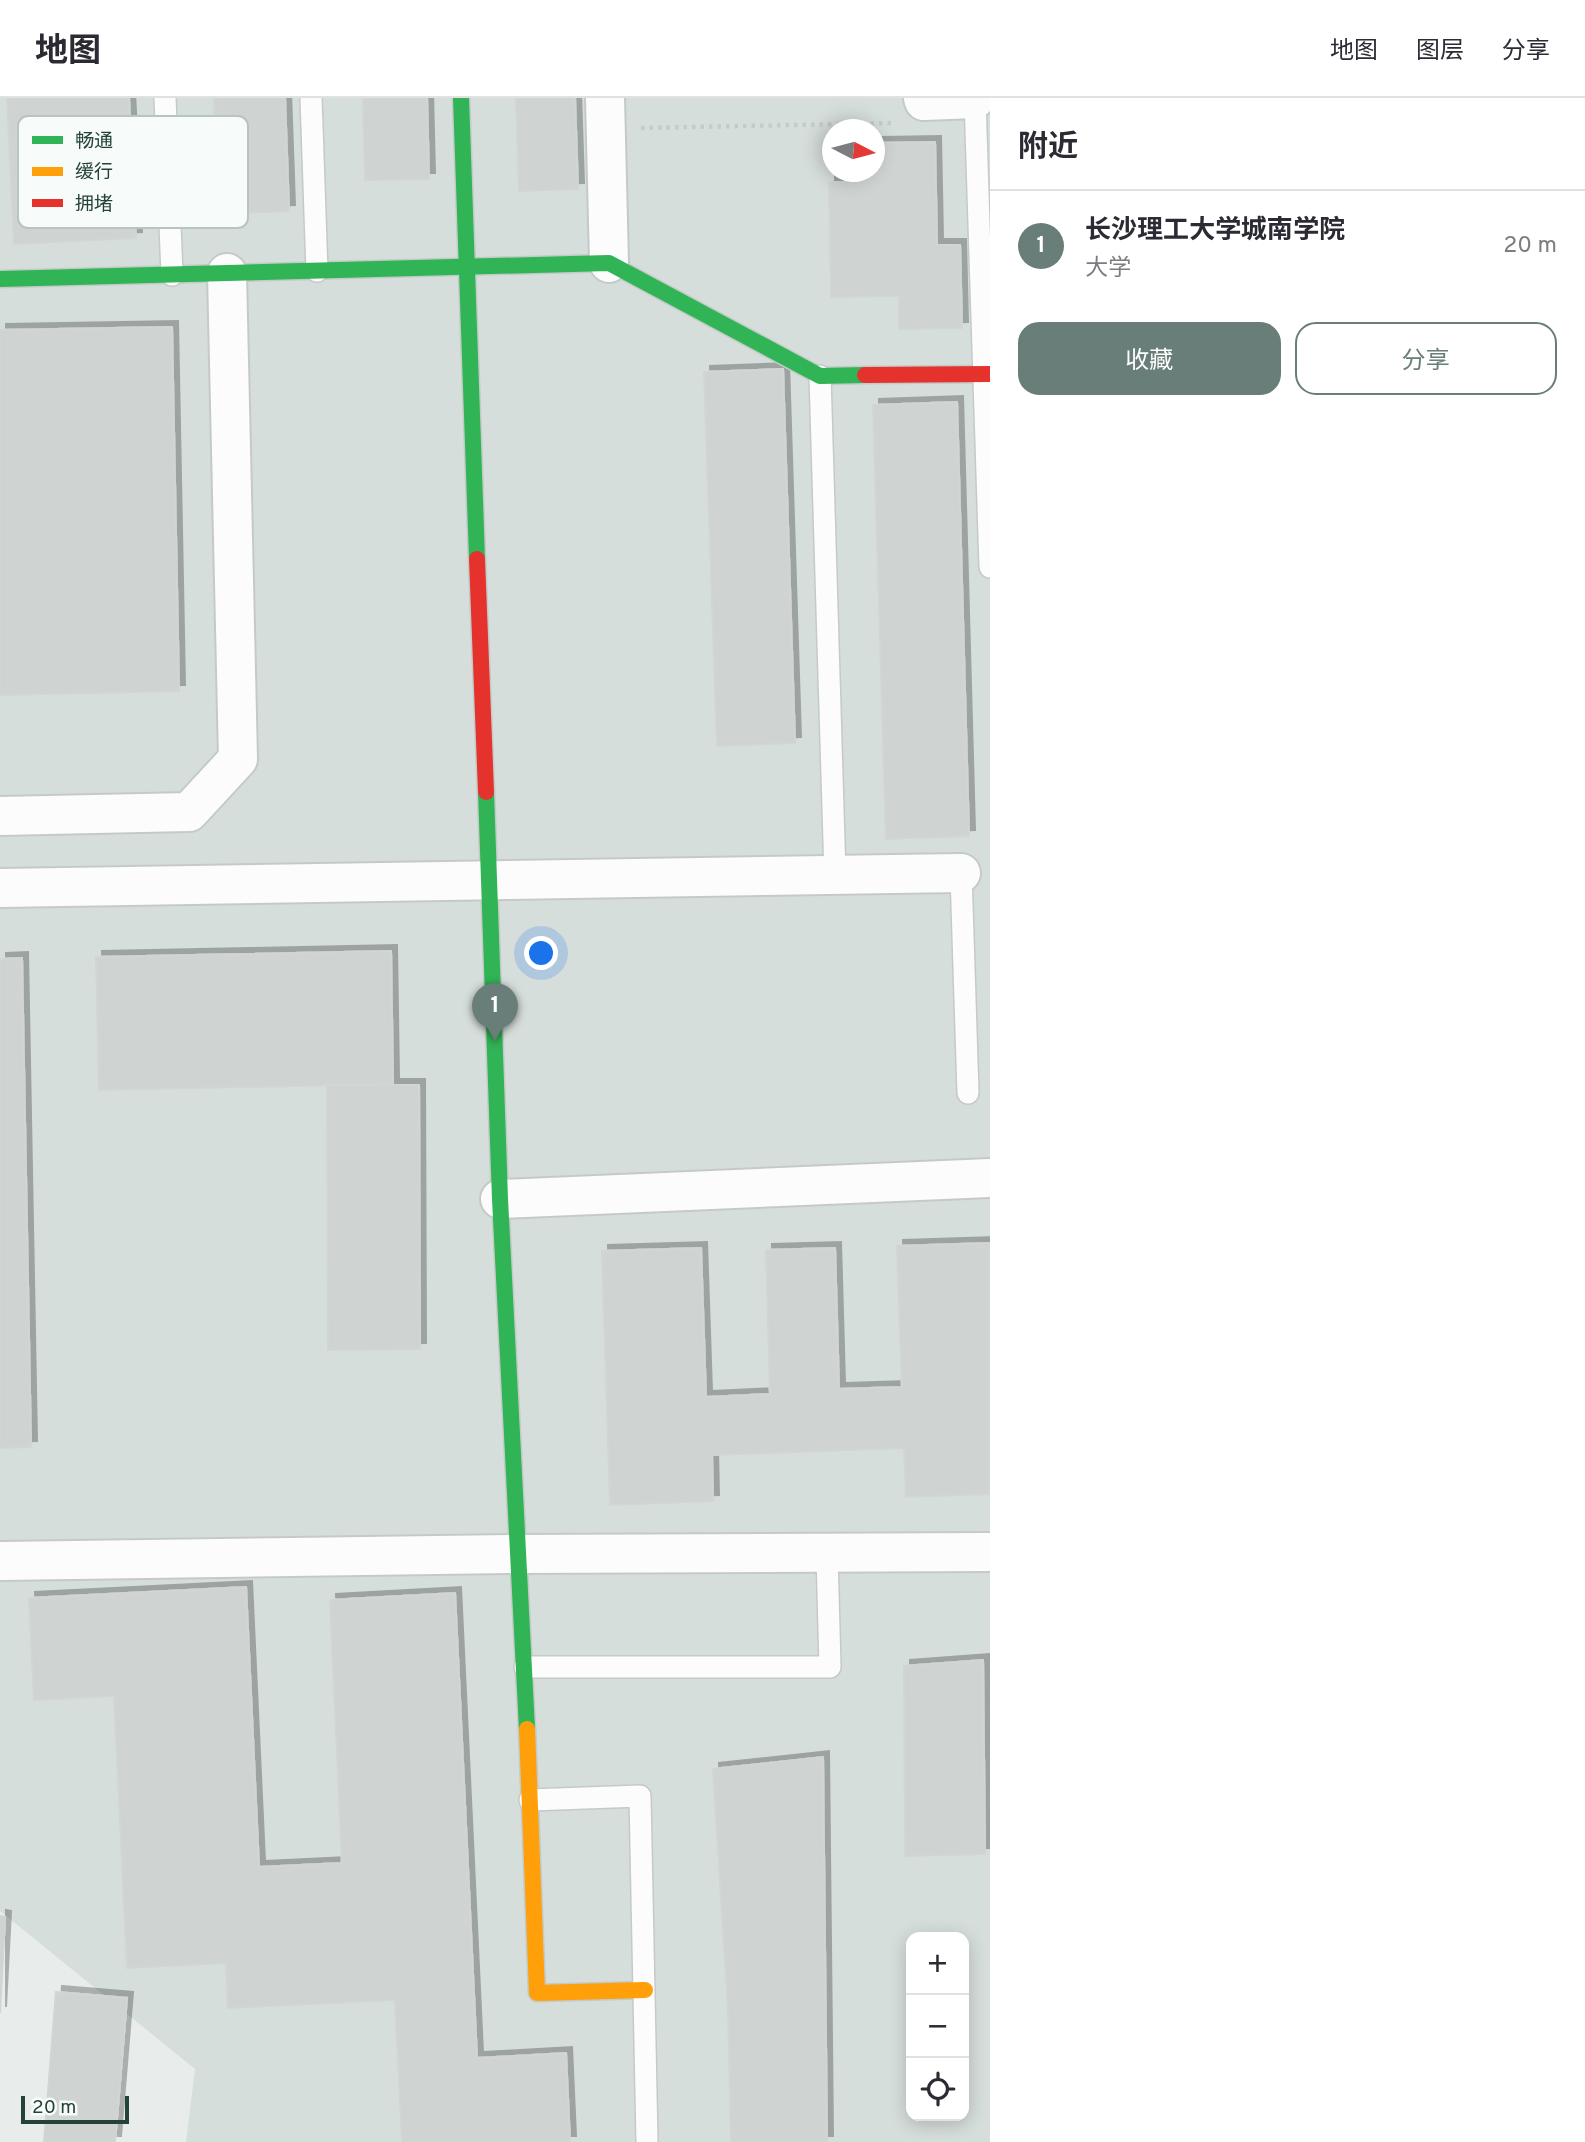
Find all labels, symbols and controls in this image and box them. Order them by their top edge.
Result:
text: 地图 [35,32,101,74]
text: 地图 [1330,37,1378,67]
text: 图层 [1416,37,1464,67]
text: 分享 [1502,37,1550,67]
legend [18,116,248,228]
north arrow [822,119,885,182]
text: 畅通 [75,130,113,154]
text: 附近 [1018,130,1078,167]
text: 缓行 [75,161,113,185]
text: 拥堵 [75,193,113,217]
text: 长沙理工大学城南学院 [1085,215,1345,248]
text: 1 [1036,232,1046,261]
text: 20 m [1503,232,1557,261]
text: 大学 [1085,255,1131,284]
button: 收藏 [1018,322,1281,395]
button: 分享 [1295,322,1557,395]
your location [524,936,558,970]
pin: 1 [472,983,518,1041]
map controls [906,1932,969,2121]
button: + [906,1932,969,1995]
button: − [906,1995,969,2058]
button: locate [906,2058,969,2121]
scale bar [21,2093,130,2125]
text: 20 m [32,2096,76,2120]

